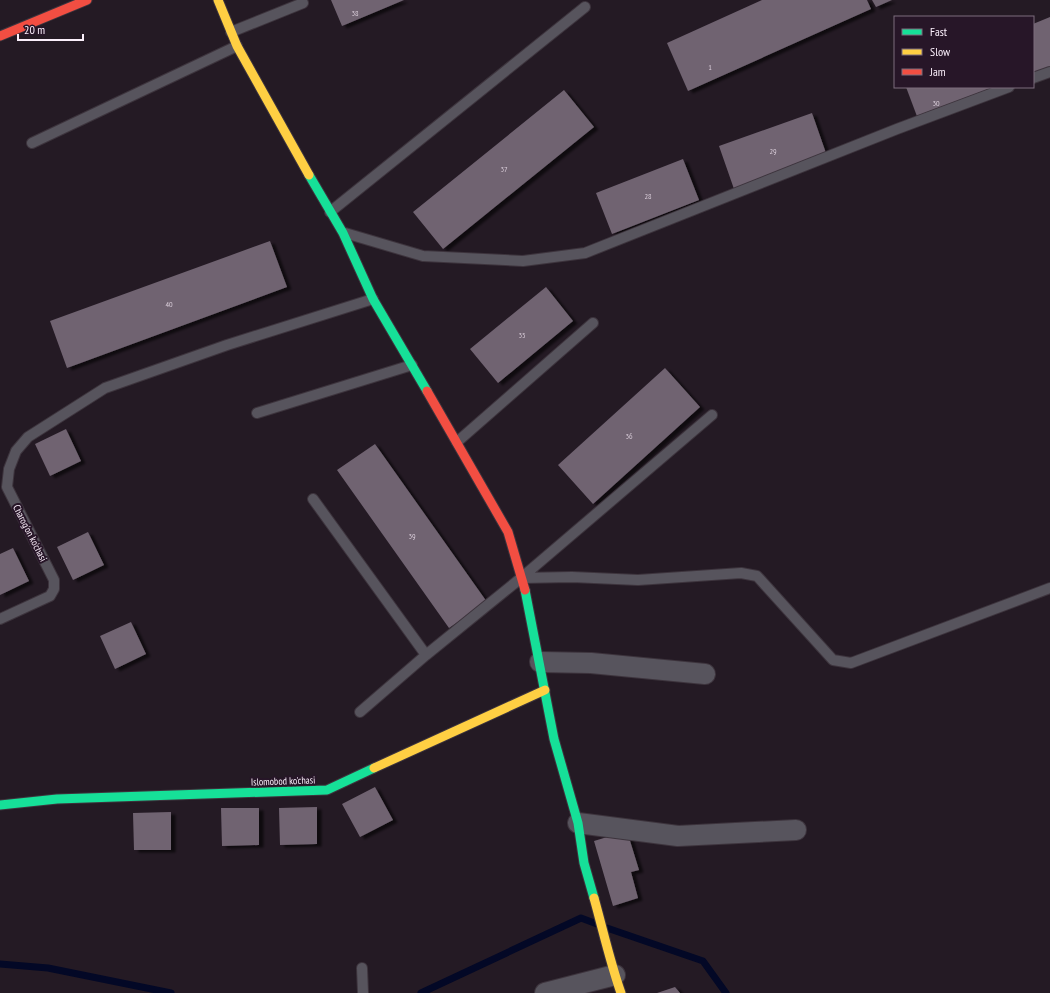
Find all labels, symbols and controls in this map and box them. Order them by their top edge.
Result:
house number: 38 [351,8,359,18]
scale bar [18,16,83,42]
legend [894,16,1034,88]
text: 20 m [24,22,45,37]
text: Fast [930,24,948,39]
text: Slow [930,44,951,59]
house number: 1 [708,62,712,72]
text: Jam [929,64,946,79]
house number: 30 [932,98,940,108]
house number: 29 [769,146,777,156]
house number: 37 [500,164,508,174]
house number: 28 [644,191,652,201]
house number: 40 [165,299,173,309]
house number: 35 [518,330,526,340]
house number: 36 [625,431,633,441]
street label: Charog'on ko'chasi [10,502,50,564]
house number: 39 [408,531,416,541]
street label: Islomobod ko'chasi [251,773,315,789]

